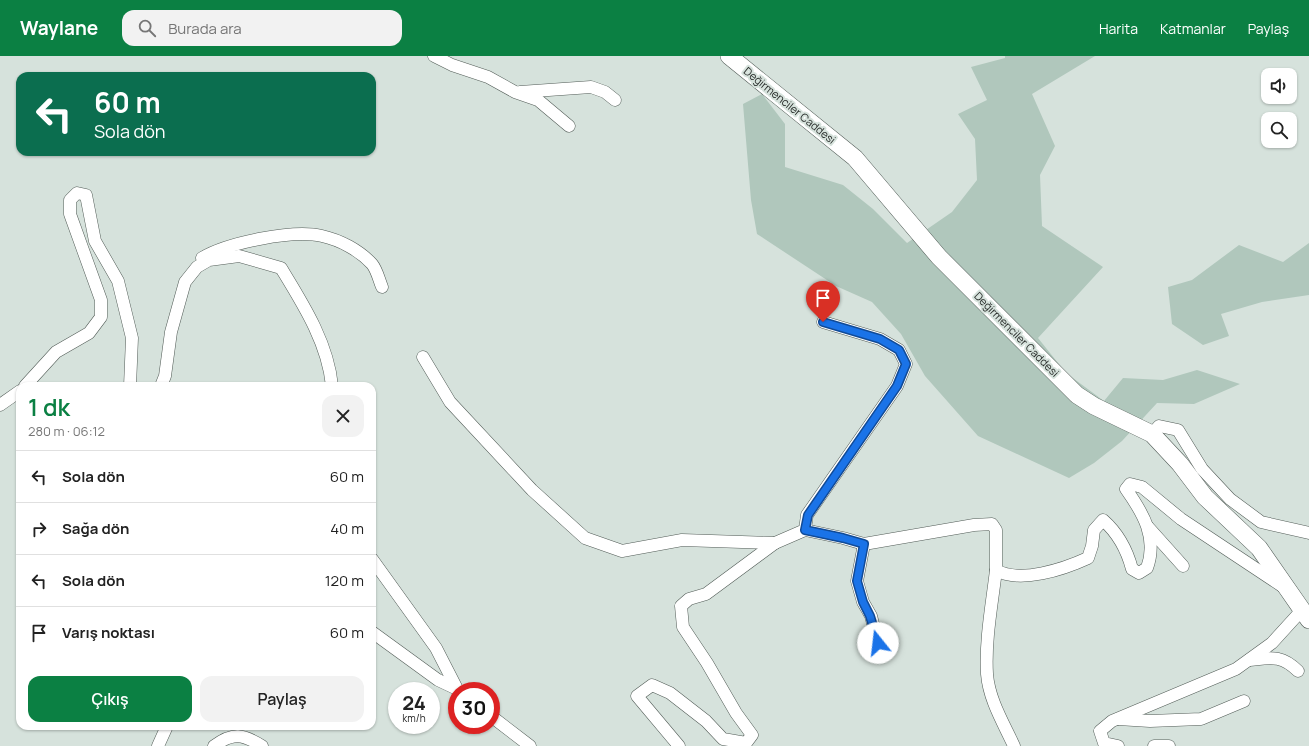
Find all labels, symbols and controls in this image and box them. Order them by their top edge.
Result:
search box [122,10,402,46]
text: Waylane [20,15,98,41]
icon: search [136,17,158,39]
text: Burada ara [168,18,242,39]
text: Harita [1099,19,1138,38]
text: Katmanlar [1160,19,1226,38]
text: Paylaş [1248,19,1289,38]
street label: Değirmenciler Caddesi [741,63,839,147]
map controls [1261,68,1297,148]
button: sound [1261,68,1297,104]
text: 60 m [94,83,161,121]
icon: left [28,88,80,140]
button: search [1261,112,1297,148]
text: Sola dön [94,119,166,143]
pin [806,281,840,322]
icon: arrive [812,287,834,309]
street label: Değirmenciler Caddesi [971,288,1063,380]
text: 1 dk [28,390,70,423]
button: close [322,395,364,437]
text: 280 m · 06:12 [28,422,105,440]
icon: left [28,466,50,488]
text: Sola dön [62,466,125,487]
text: 60 m [330,466,364,487]
icon: right [28,518,50,540]
text: Sağa dön [62,518,129,539]
text: 40 m [330,518,364,539]
icon: left [28,570,50,592]
text: Sola dön [62,570,125,591]
text: 120 m [325,570,364,591]
icon: arrive [28,622,50,644]
text: Varış noktası [62,622,155,643]
text: 60 m [330,622,364,643]
position arrow [857,622,899,664]
button: Çıkış [28,676,192,722]
button: Paylaş [200,676,364,722]
speed limit sign: 30 [448,682,500,734]
text: 24 [402,689,426,716]
text: km/h [402,711,426,725]

